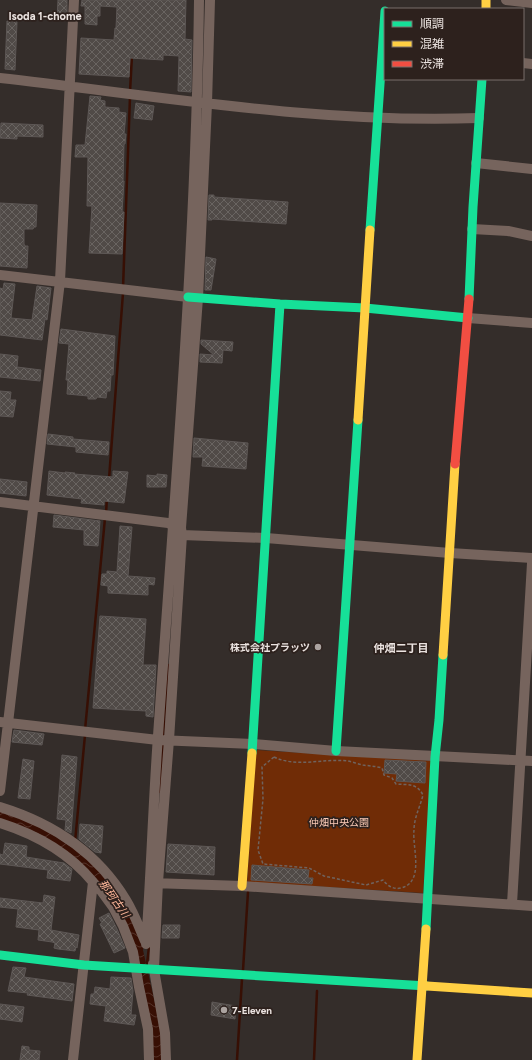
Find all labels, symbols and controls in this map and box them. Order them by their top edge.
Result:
legend [384,8,524,80]
district label: Isoda 1-chome [8,10,82,23]
text: 順調 [420,17,444,31]
text: 混雑 [420,37,444,51]
text: 渋滞 [420,57,444,71]
place label: 株式会社プラッツ [230,641,310,654]
marker: 株式会社プラッツ [313,642,323,652]
district label: 仲畑二丁目 [374,642,429,655]
park label: 仲畑中央公園 [309,816,369,829]
water label: 那珂古川 [96,877,133,922]
place label: 7-Eleven [232,1004,272,1017]
marker: 7-Eleven [219,1005,229,1015]

